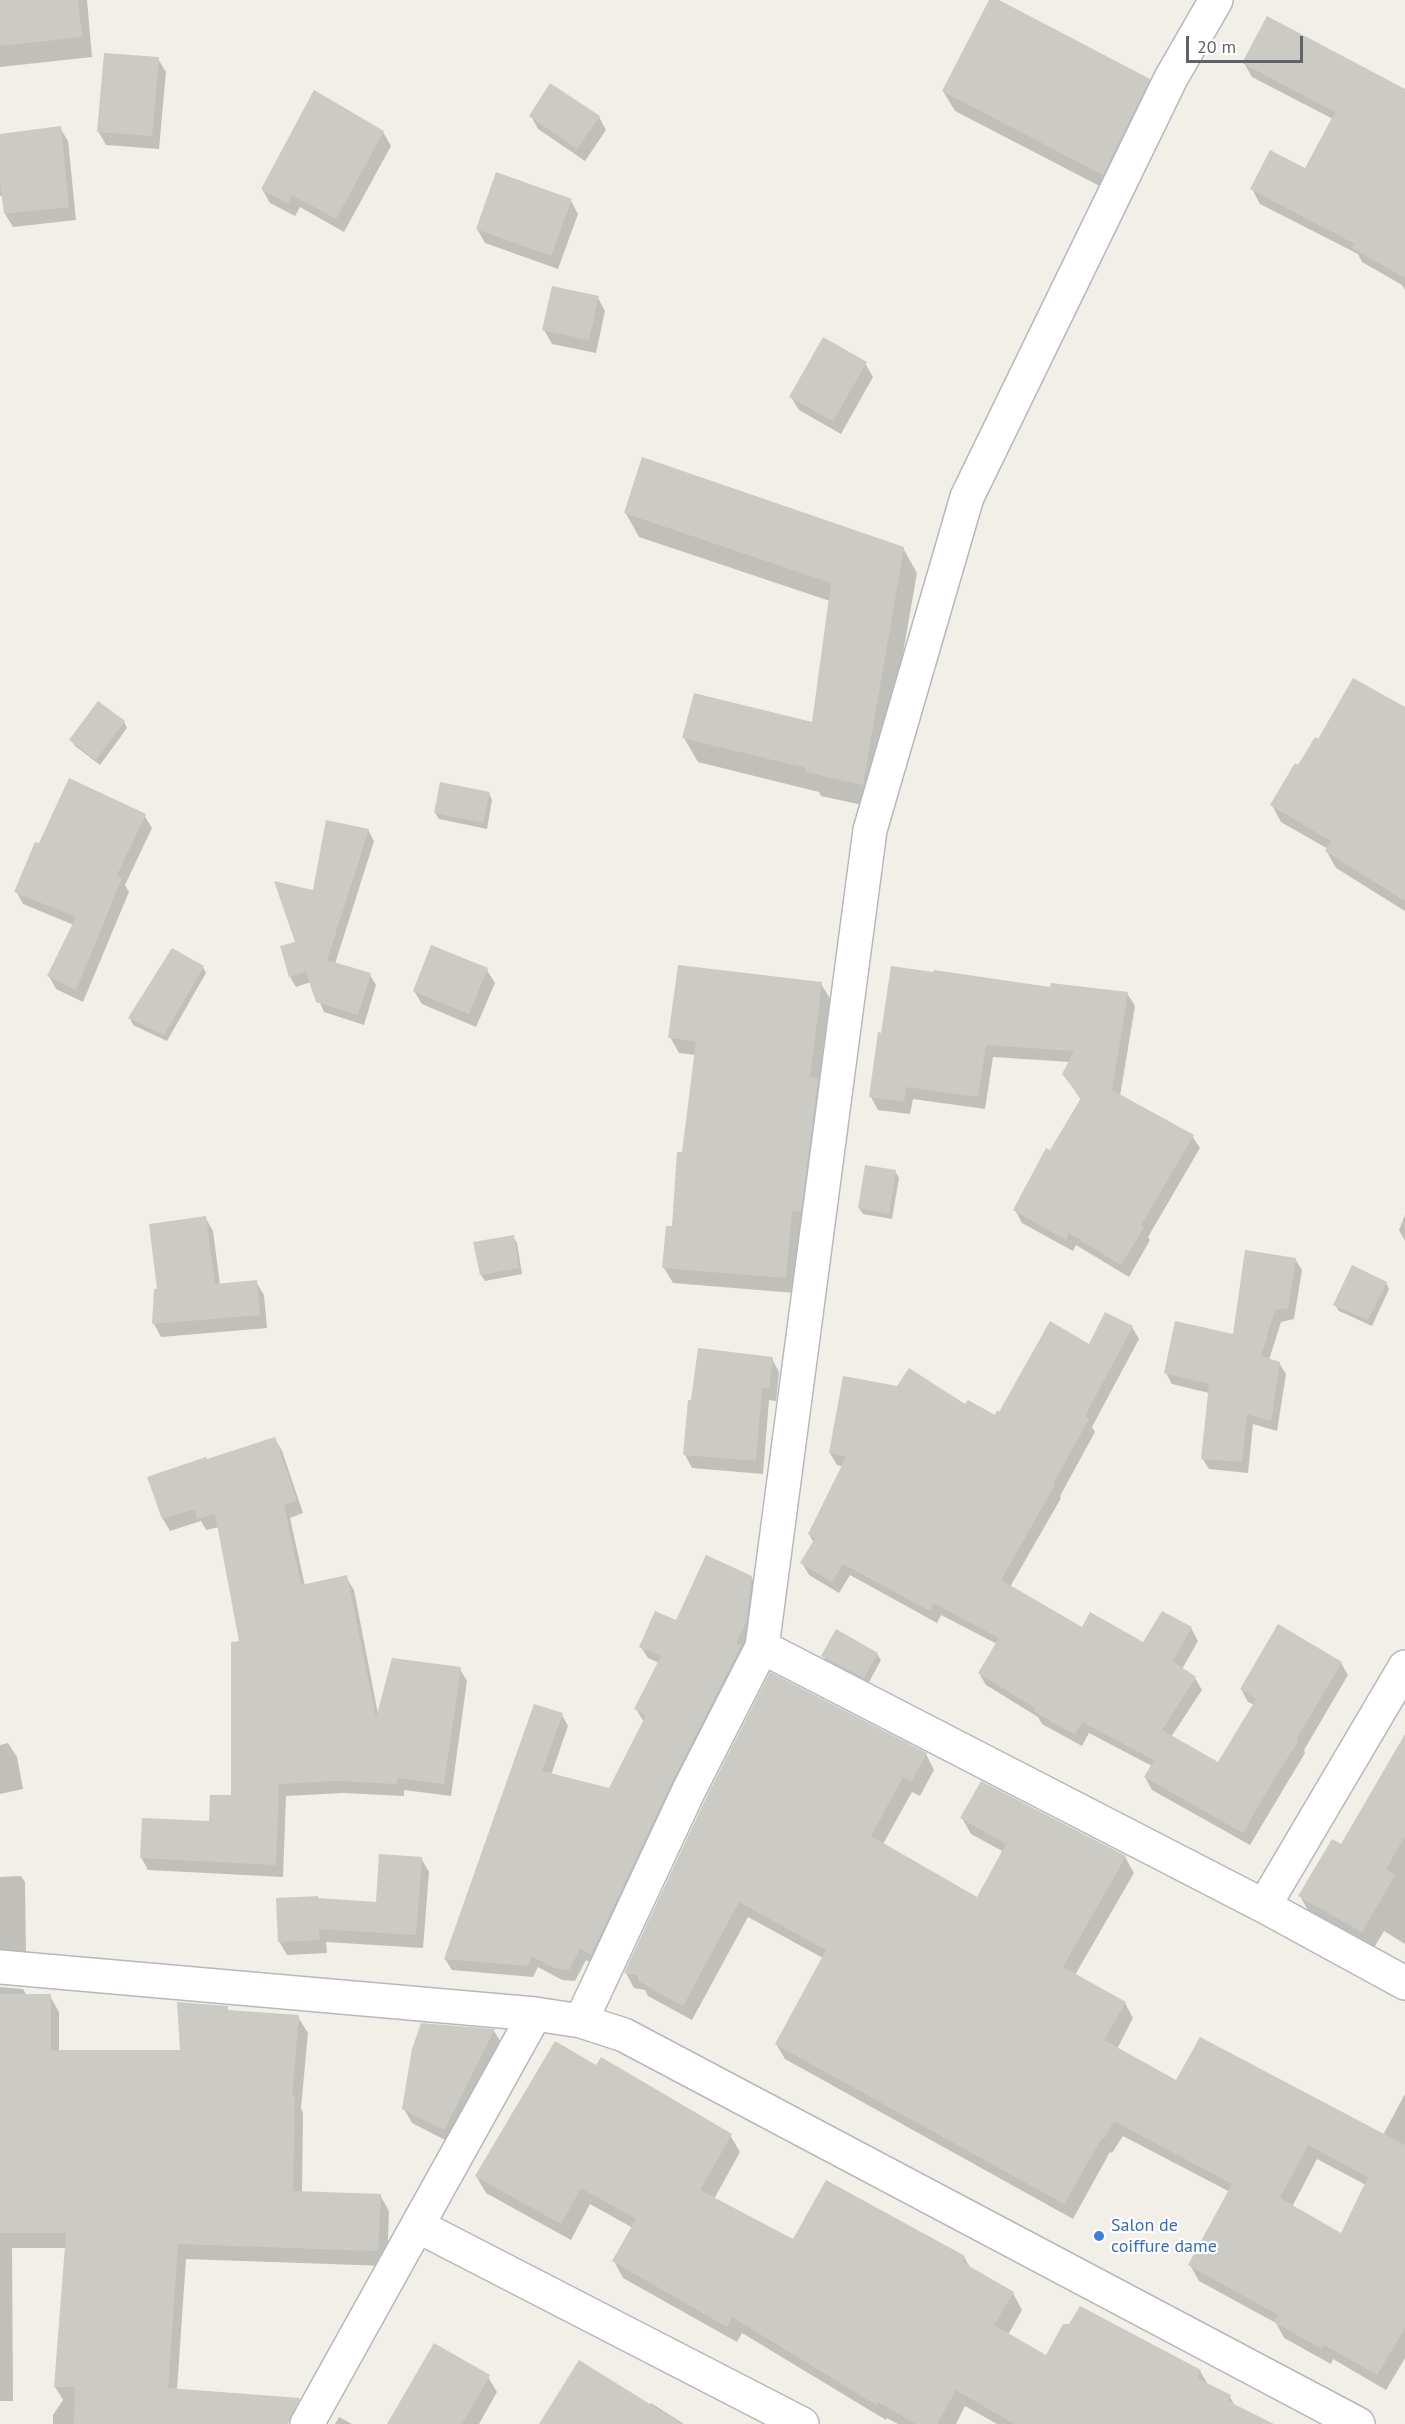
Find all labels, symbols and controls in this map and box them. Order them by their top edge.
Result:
scale bar [1189,24,1306,62]
text: 20 m [1197,35,1236,58]
place label: Salon de coiffure dame [1111,2215,1217,2258]
marker: Salon de coiffure dame [1092,2229,1106,2243]

